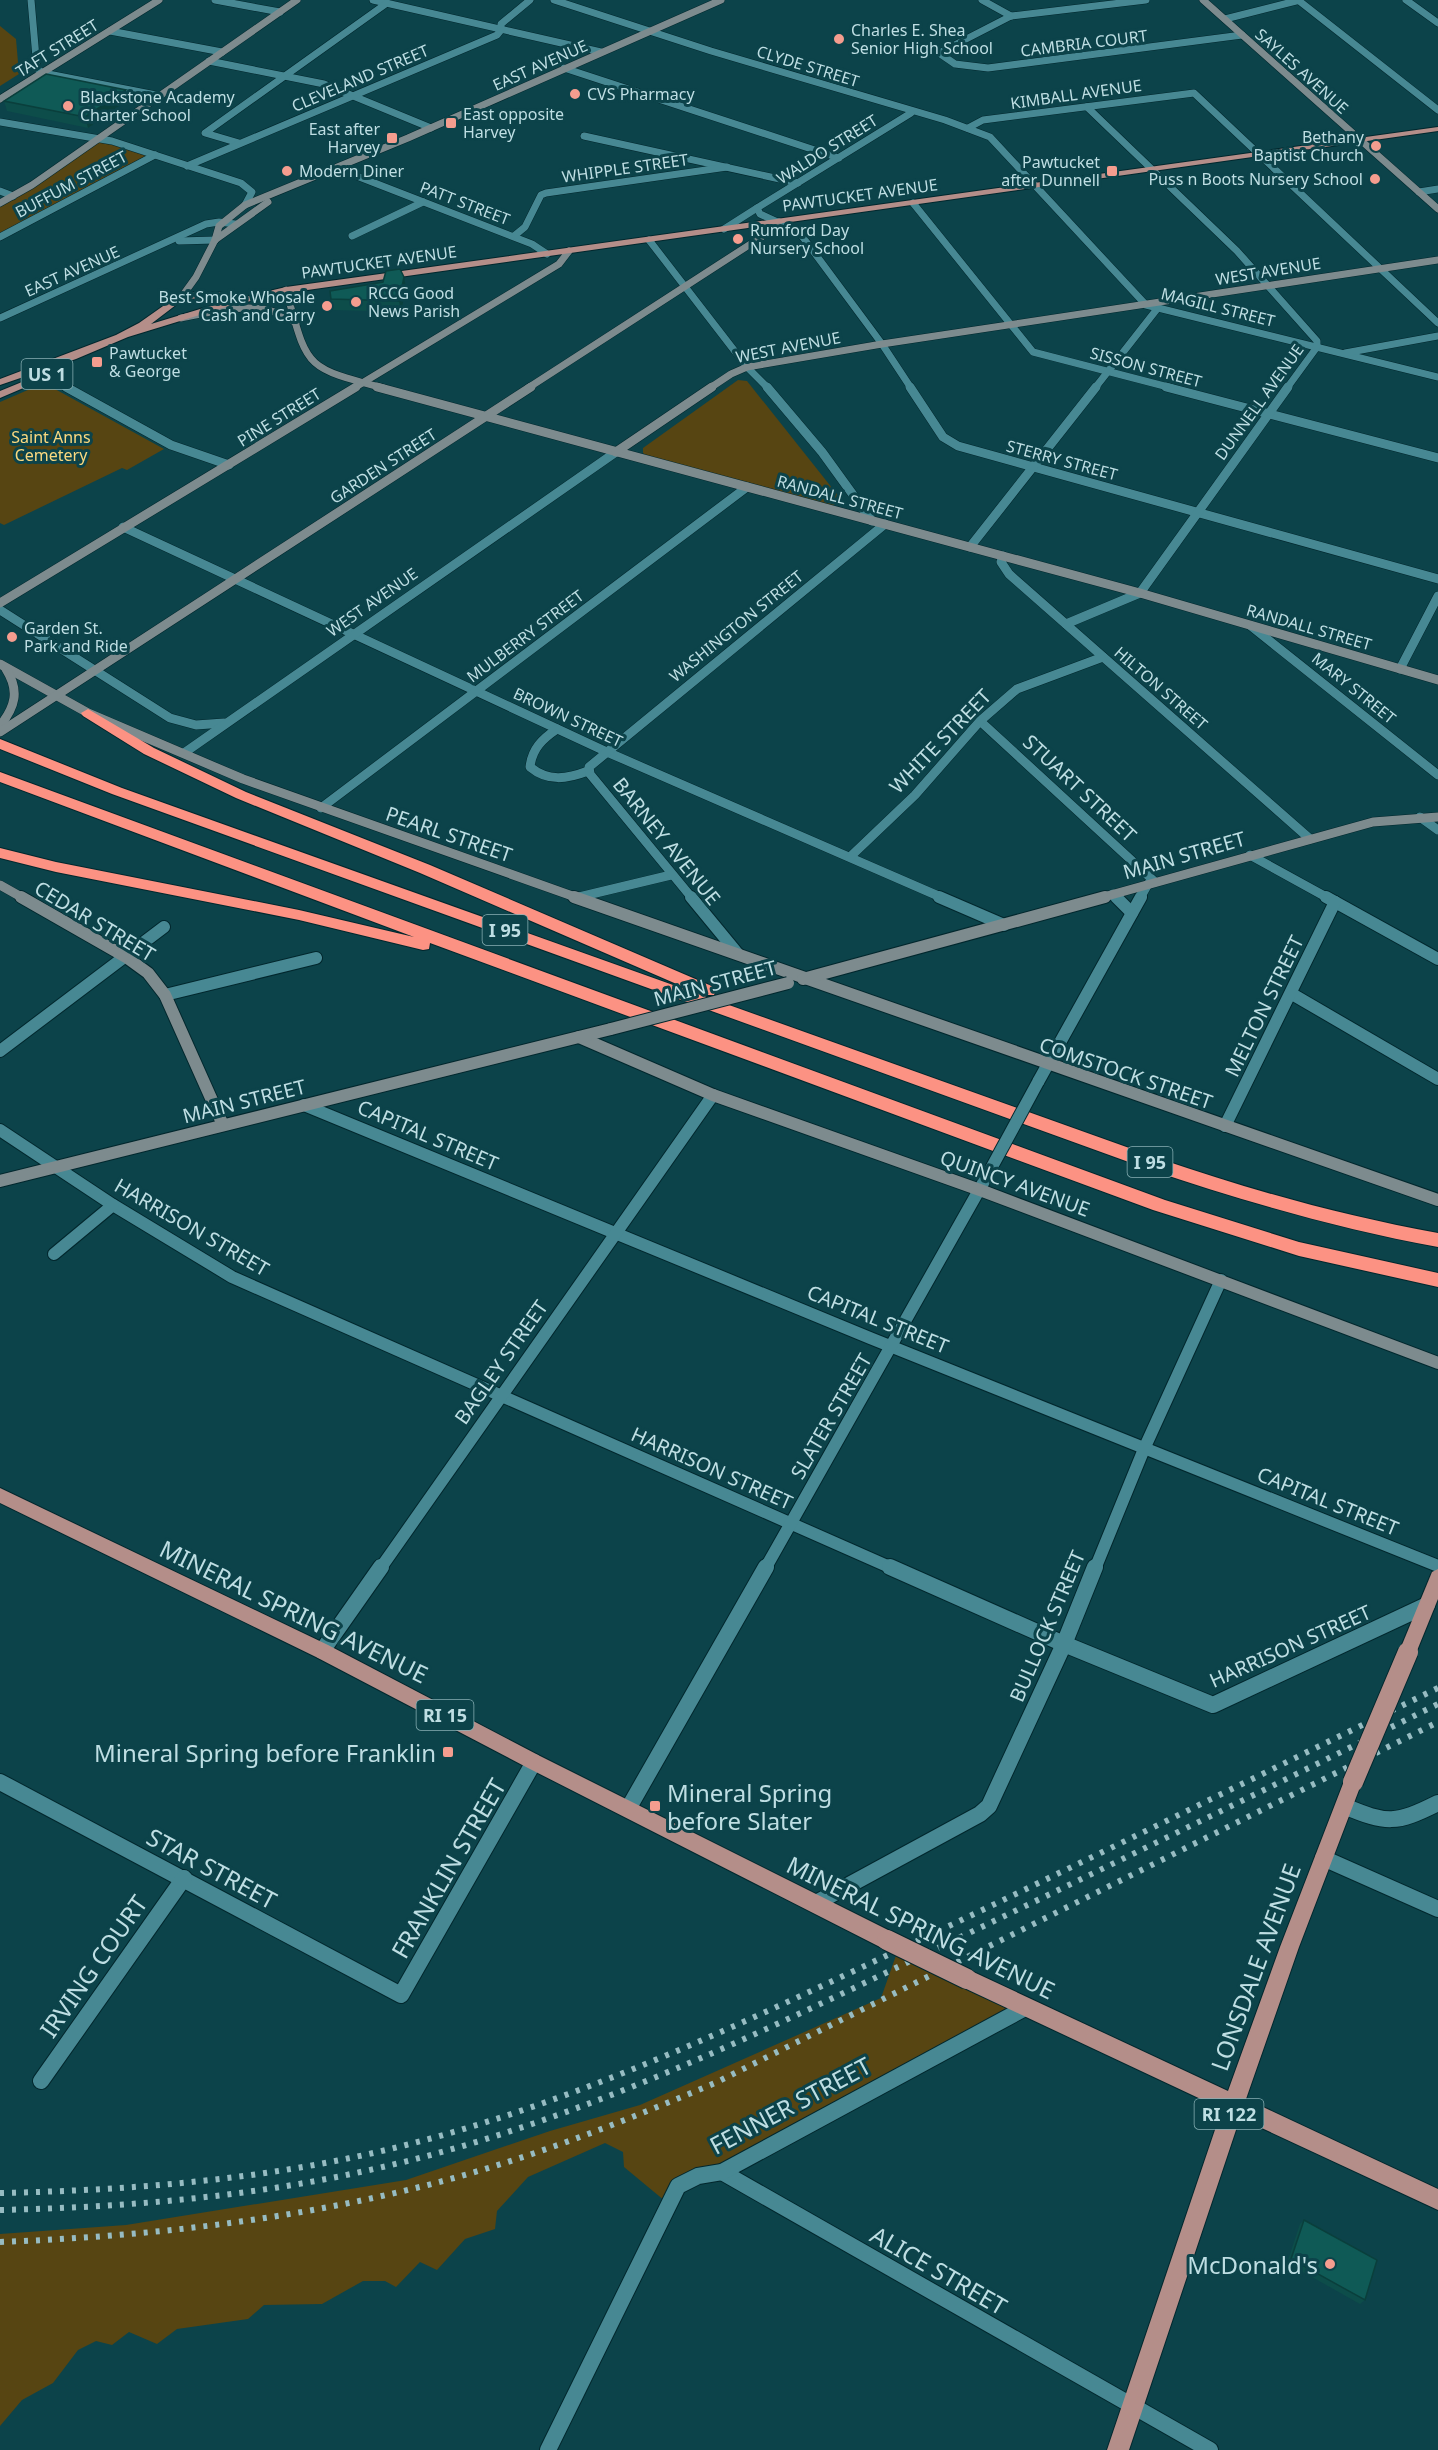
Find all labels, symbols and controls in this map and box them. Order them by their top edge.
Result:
street label: TAFT STREET [11,14,103,82]
place label: Charles E. Shea Senior High School [851,19,993,59]
street label: SAYLES AVENUE [1251,23,1353,119]
street label: CAMBRIA COURT [1019,24,1149,62]
marker: Charles E. Shea Senior High School [832,32,846,46]
street label: EAST AVENUE [489,34,591,96]
street label: CLEVELAND STREET [288,39,432,117]
street label: CLYDE STREET [754,40,862,92]
street label: KIMBALL AVENUE [1009,74,1143,114]
place label: CVS Pharmacy [587,83,695,105]
place label: Blackstone Academy Charter School [80,86,236,126]
marker: CVS Pharmacy [568,87,582,101]
marker: Blackstone Academy Charter School [61,99,75,113]
place label: East opposite Harvey [463,103,564,143]
street label: WALDO STREET [772,109,882,189]
marker: East opposite Harvey [444,116,458,130]
place label: East after Harvey [309,118,381,158]
place label: Bethany Baptist Church [1254,126,1365,166]
marker: East after Harvey [385,131,399,145]
marker: Bethany Baptist Church [1369,139,1383,153]
street label: BUFFUM STREET [11,145,131,223]
street label: WHIPPLE STREET [560,148,690,188]
place label: Pawtucket after Dunnell [1001,151,1100,191]
place label: Modern Diner [299,160,404,182]
marker: Modern Diner [280,164,294,178]
marker: Pawtucket after Dunnell [1105,164,1119,178]
place label: Puss n Boots Nursery School [1148,168,1363,190]
marker: Puss n Boots Nursery School [1368,172,1382,186]
street label: PAWTUCKET AVENUE [781,173,939,217]
street label: PATT STREET [417,176,513,230]
place label: Rumford Day Nursery School [750,219,864,259]
marker: Rumford Day Nursery School [731,232,745,246]
street label: EAST AVENUE [21,240,123,302]
street label: PAWTUCKET AVENUE [300,240,458,284]
street label: WEST AVENUE [1214,252,1322,290]
place label: RCCG Good News Parish [368,282,460,322]
street label: MAGILL STREET [1159,282,1277,332]
place label: Best Smoke Whosale Cash and Carry [159,286,316,326]
marker: RCCG Good News Parish [349,295,363,309]
marker: Best Smoke Whosale Cash and Carry [320,299,334,313]
street label: WEST AVENUE [734,326,842,368]
street label: DUNNELL AVENUE [1209,340,1309,464]
place label: Pawtucket & George [109,342,187,382]
street label: SISSON STREET [1088,342,1204,393]
marker: Pawtucket & George [90,355,104,369]
road number: US 1 [22,359,72,389]
street label: PINE STREET [233,383,325,451]
street label: GARDEN STREET [325,423,441,509]
park label: Saint Anns Cemetery [11,426,91,466]
street label: STERRY STREET [1004,435,1120,485]
street label: RANDALL STREET [775,470,905,524]
street label: WEST AVENUE [322,562,422,642]
street label: WASHINGTON STREET [665,565,808,687]
street label: MULBERRY STREET [462,585,588,687]
street label: RANDALL STREET [1244,599,1374,655]
place label: Garden St. Park and Ride [24,617,128,657]
marker: Garden St. Park and Ride [5,630,19,644]
street label: HILTON STREET [1110,641,1212,735]
street label: MARY STREET [1307,647,1401,729]
street label: BROWN STREET [510,682,626,752]
street label: WHITE STREET [883,683,997,799]
street label: STUART STREET [1017,728,1143,848]
street label: BARNEY AVENUE [607,771,727,911]
street label: PEARL STREET [382,800,516,868]
street label: MAIN STREET [1120,825,1248,885]
street label: CEDAR STREET [30,874,160,968]
road number: I 95 [482,915,528,945]
street label: MELTON STREET [1218,931,1310,1081]
street label: MAIN STREET [651,954,779,1012]
street label: COMSTOCK STREET [1036,1031,1216,1115]
street label: MAIN STREET [180,1073,308,1129]
street label: CAPITAL STREET [354,1093,502,1177]
street label: QUINCY AVENUE [936,1143,1094,1223]
road number: I 95 [1128,1147,1172,1177]
street label: HARRISON STREET [110,1172,274,1282]
street label: CAPITAL STREET [803,1278,953,1360]
street label: BAGLEY STREET [448,1294,554,1430]
street label: SLATER STREET [784,1348,878,1484]
street label: HARRISON STREET [627,1420,797,1516]
street label: CAPITAL STREET [1253,1460,1403,1542]
street label: MINERAL SPRING AVENUE [154,1532,434,1690]
street label: BULLOCK STREET [1003,1546,1091,1706]
street label: HARRISON STREET [1205,1598,1375,1694]
road number: RI 15 [416,1700,474,1730]
place label: Mineral Spring before Franklin [94,1736,436,1769]
marker: Mineral Spring before Franklin [441,1745,455,1759]
street label: FRANKLIN STREET [383,1772,513,1964]
place label: Mineral Spring before Slater [667,1776,832,1837]
marker: Mineral Spring before Slater [648,1799,662,1813]
street label: STAR STREET [141,1820,283,1916]
street label: MINERAL SPRING AVENUE [781,1848,1061,2006]
street label: LONSDALE AVENUE [1202,1859,1308,2075]
street label: IRVING COURT [32,1888,155,2044]
street label: FENNER STREET [704,2048,877,2161]
road number: RI 122 [1194,2099,1264,2129]
street label: ALICE STREET [865,2218,1014,2323]
place label: McDonald's [1187,2248,1318,2281]
marker: McDonald's [1323,2257,1337,2271]

